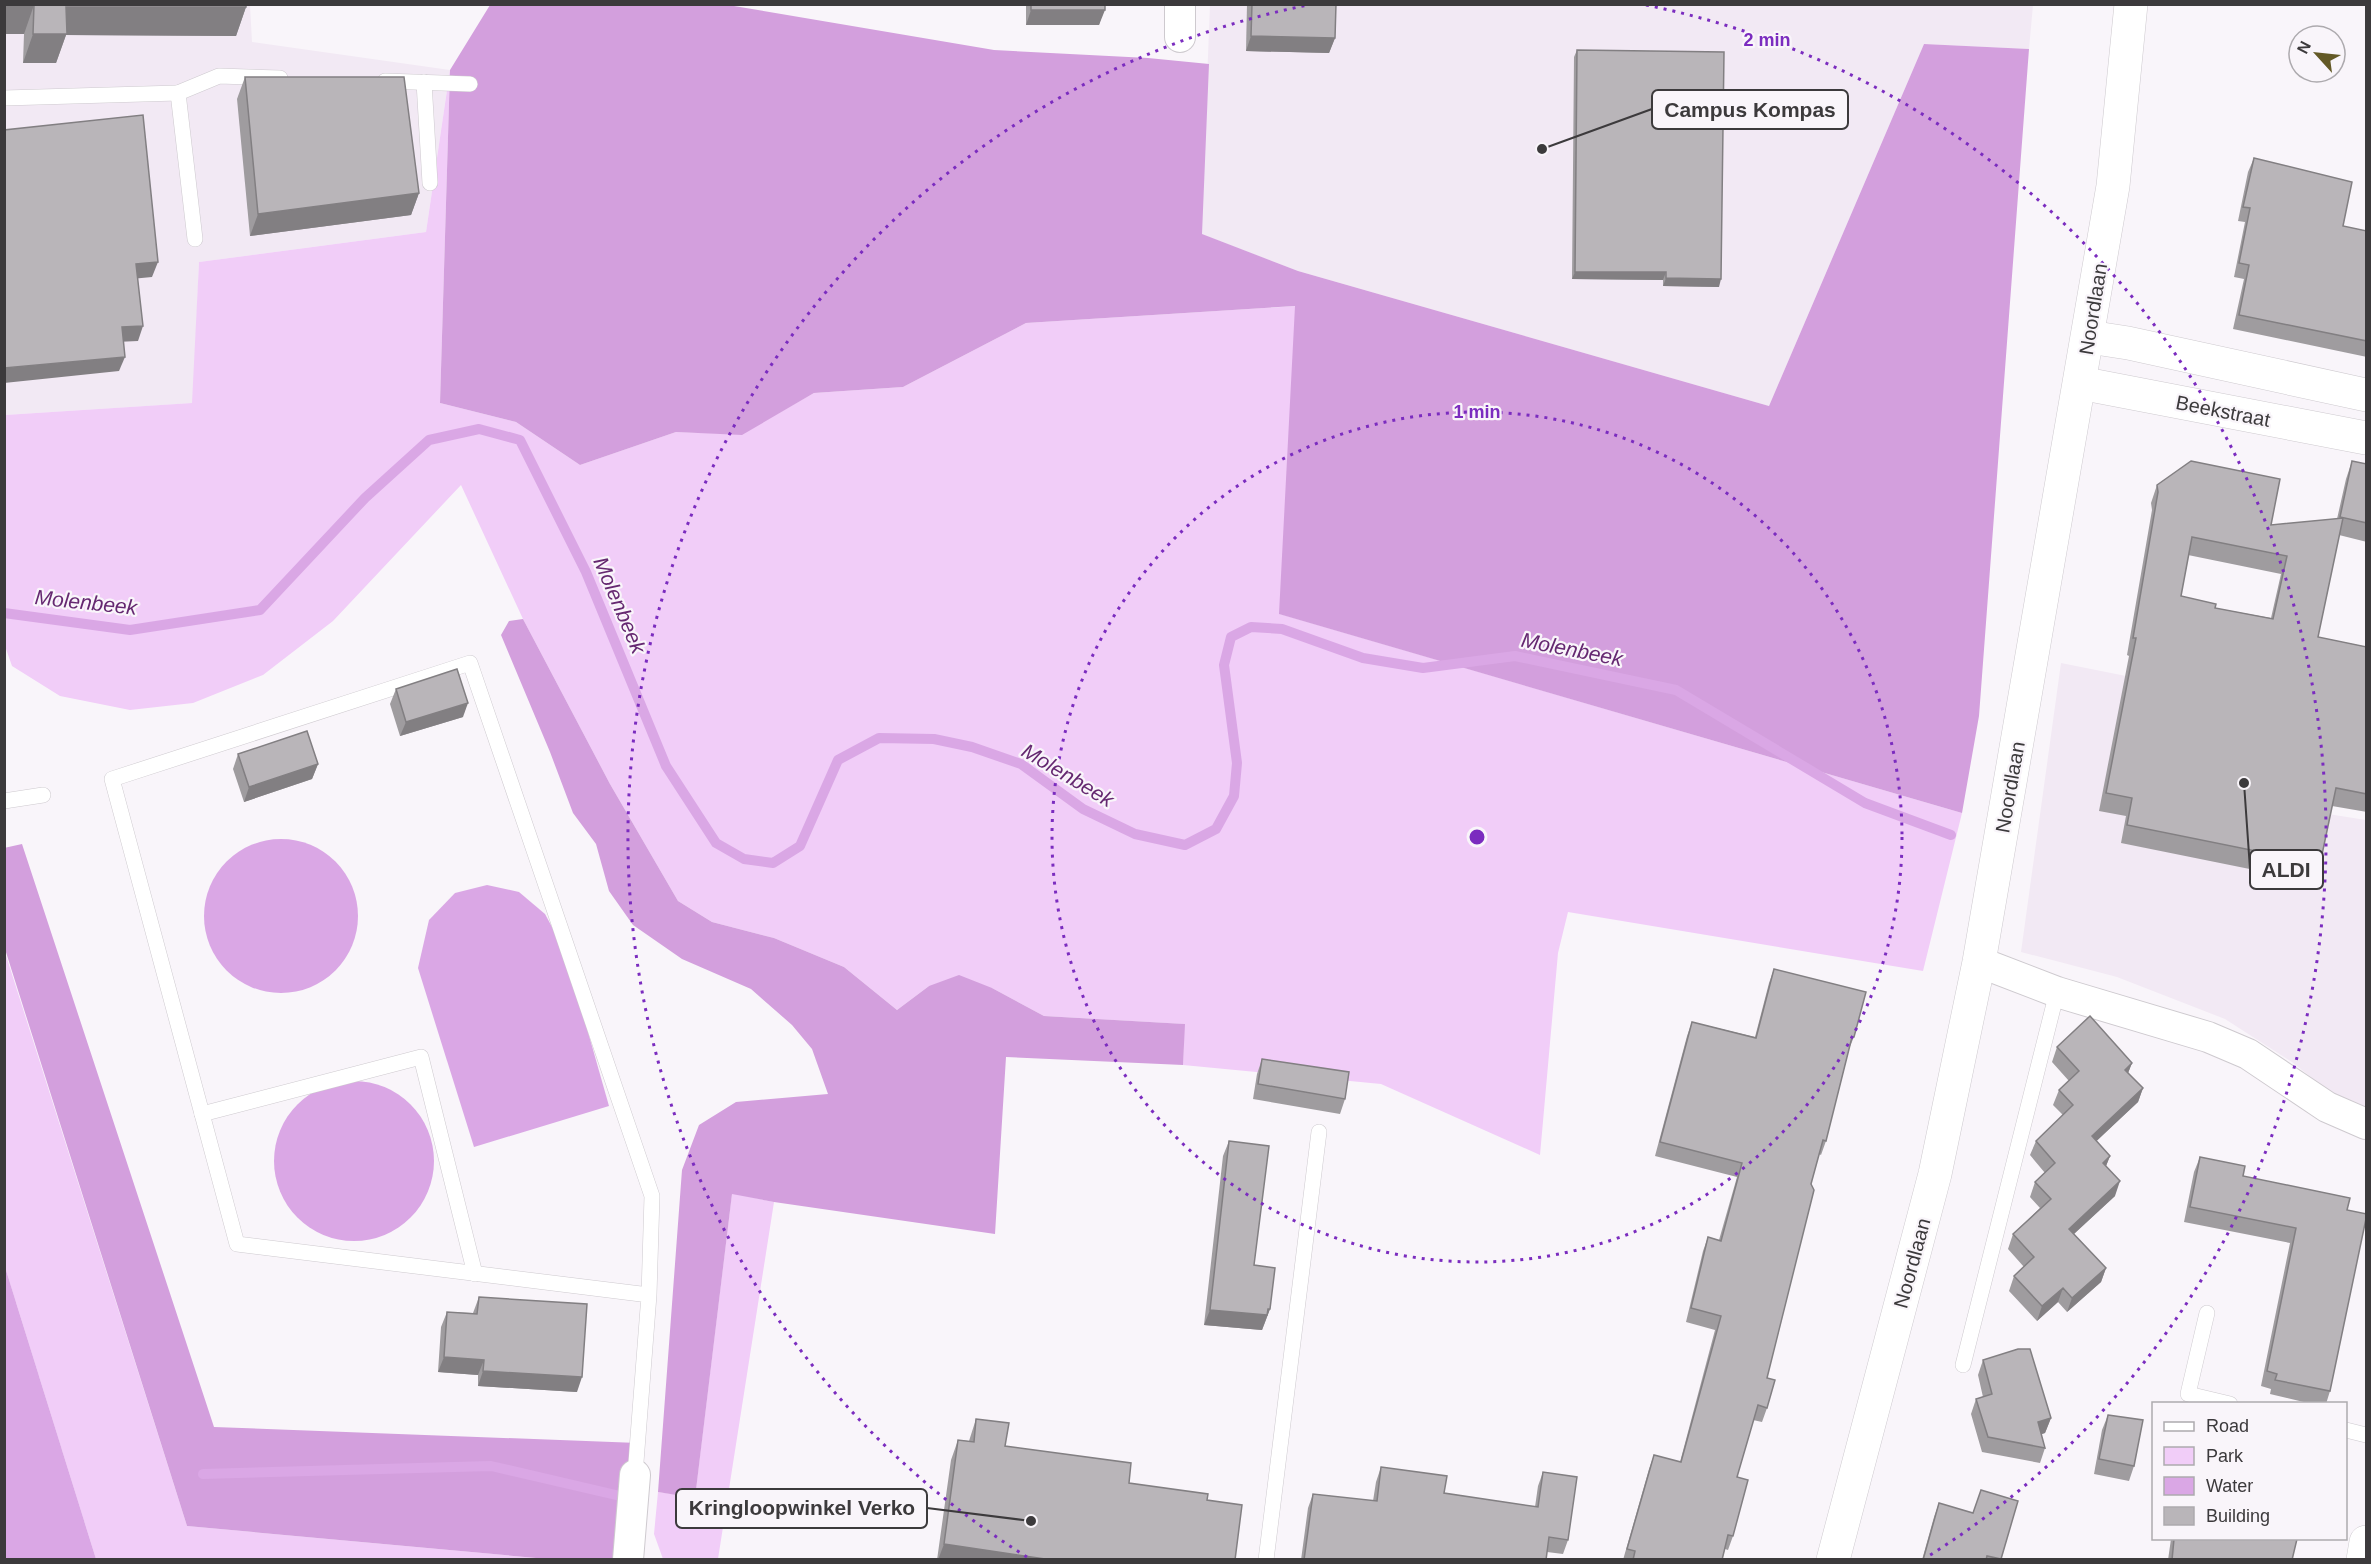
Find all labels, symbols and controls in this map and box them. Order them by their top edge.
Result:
north arrow [2287,24,2347,84]
text: 2 min [1743,30,1791,50]
text: N [2294,38,2314,56]
callout: Campus Kompas [1652,90,1848,129]
text: Campus Kompas [1664,98,1836,121]
street label: Noordlaan [2075,262,2111,356]
street label: Beekstraat [2174,391,2272,431]
text: 1 min [1453,402,1501,422]
water label: Molenbeek [589,553,651,658]
water label: Molenbeek [34,585,140,619]
water label: Molenbeek [1519,628,1626,670]
water label: Molenbeek [1018,739,1119,812]
street label: Noordlaan [1991,740,2029,834]
centre of rings [1467,827,1487,847]
callout: ALDI [2250,850,2323,889]
text: ALDI [2262,858,2311,881]
street label: Noordlaan [1889,1216,1935,1310]
legend [2152,1402,2347,1540]
text: Road [2206,1416,2249,1436]
text: Park [2206,1446,2244,1466]
text: Water [2206,1476,2253,1496]
callout: Kringloopwinkel Verko [676,1489,927,1528]
text: Kringloopwinkel Verko [689,1496,915,1519]
text: Building [2206,1506,2270,1526]

